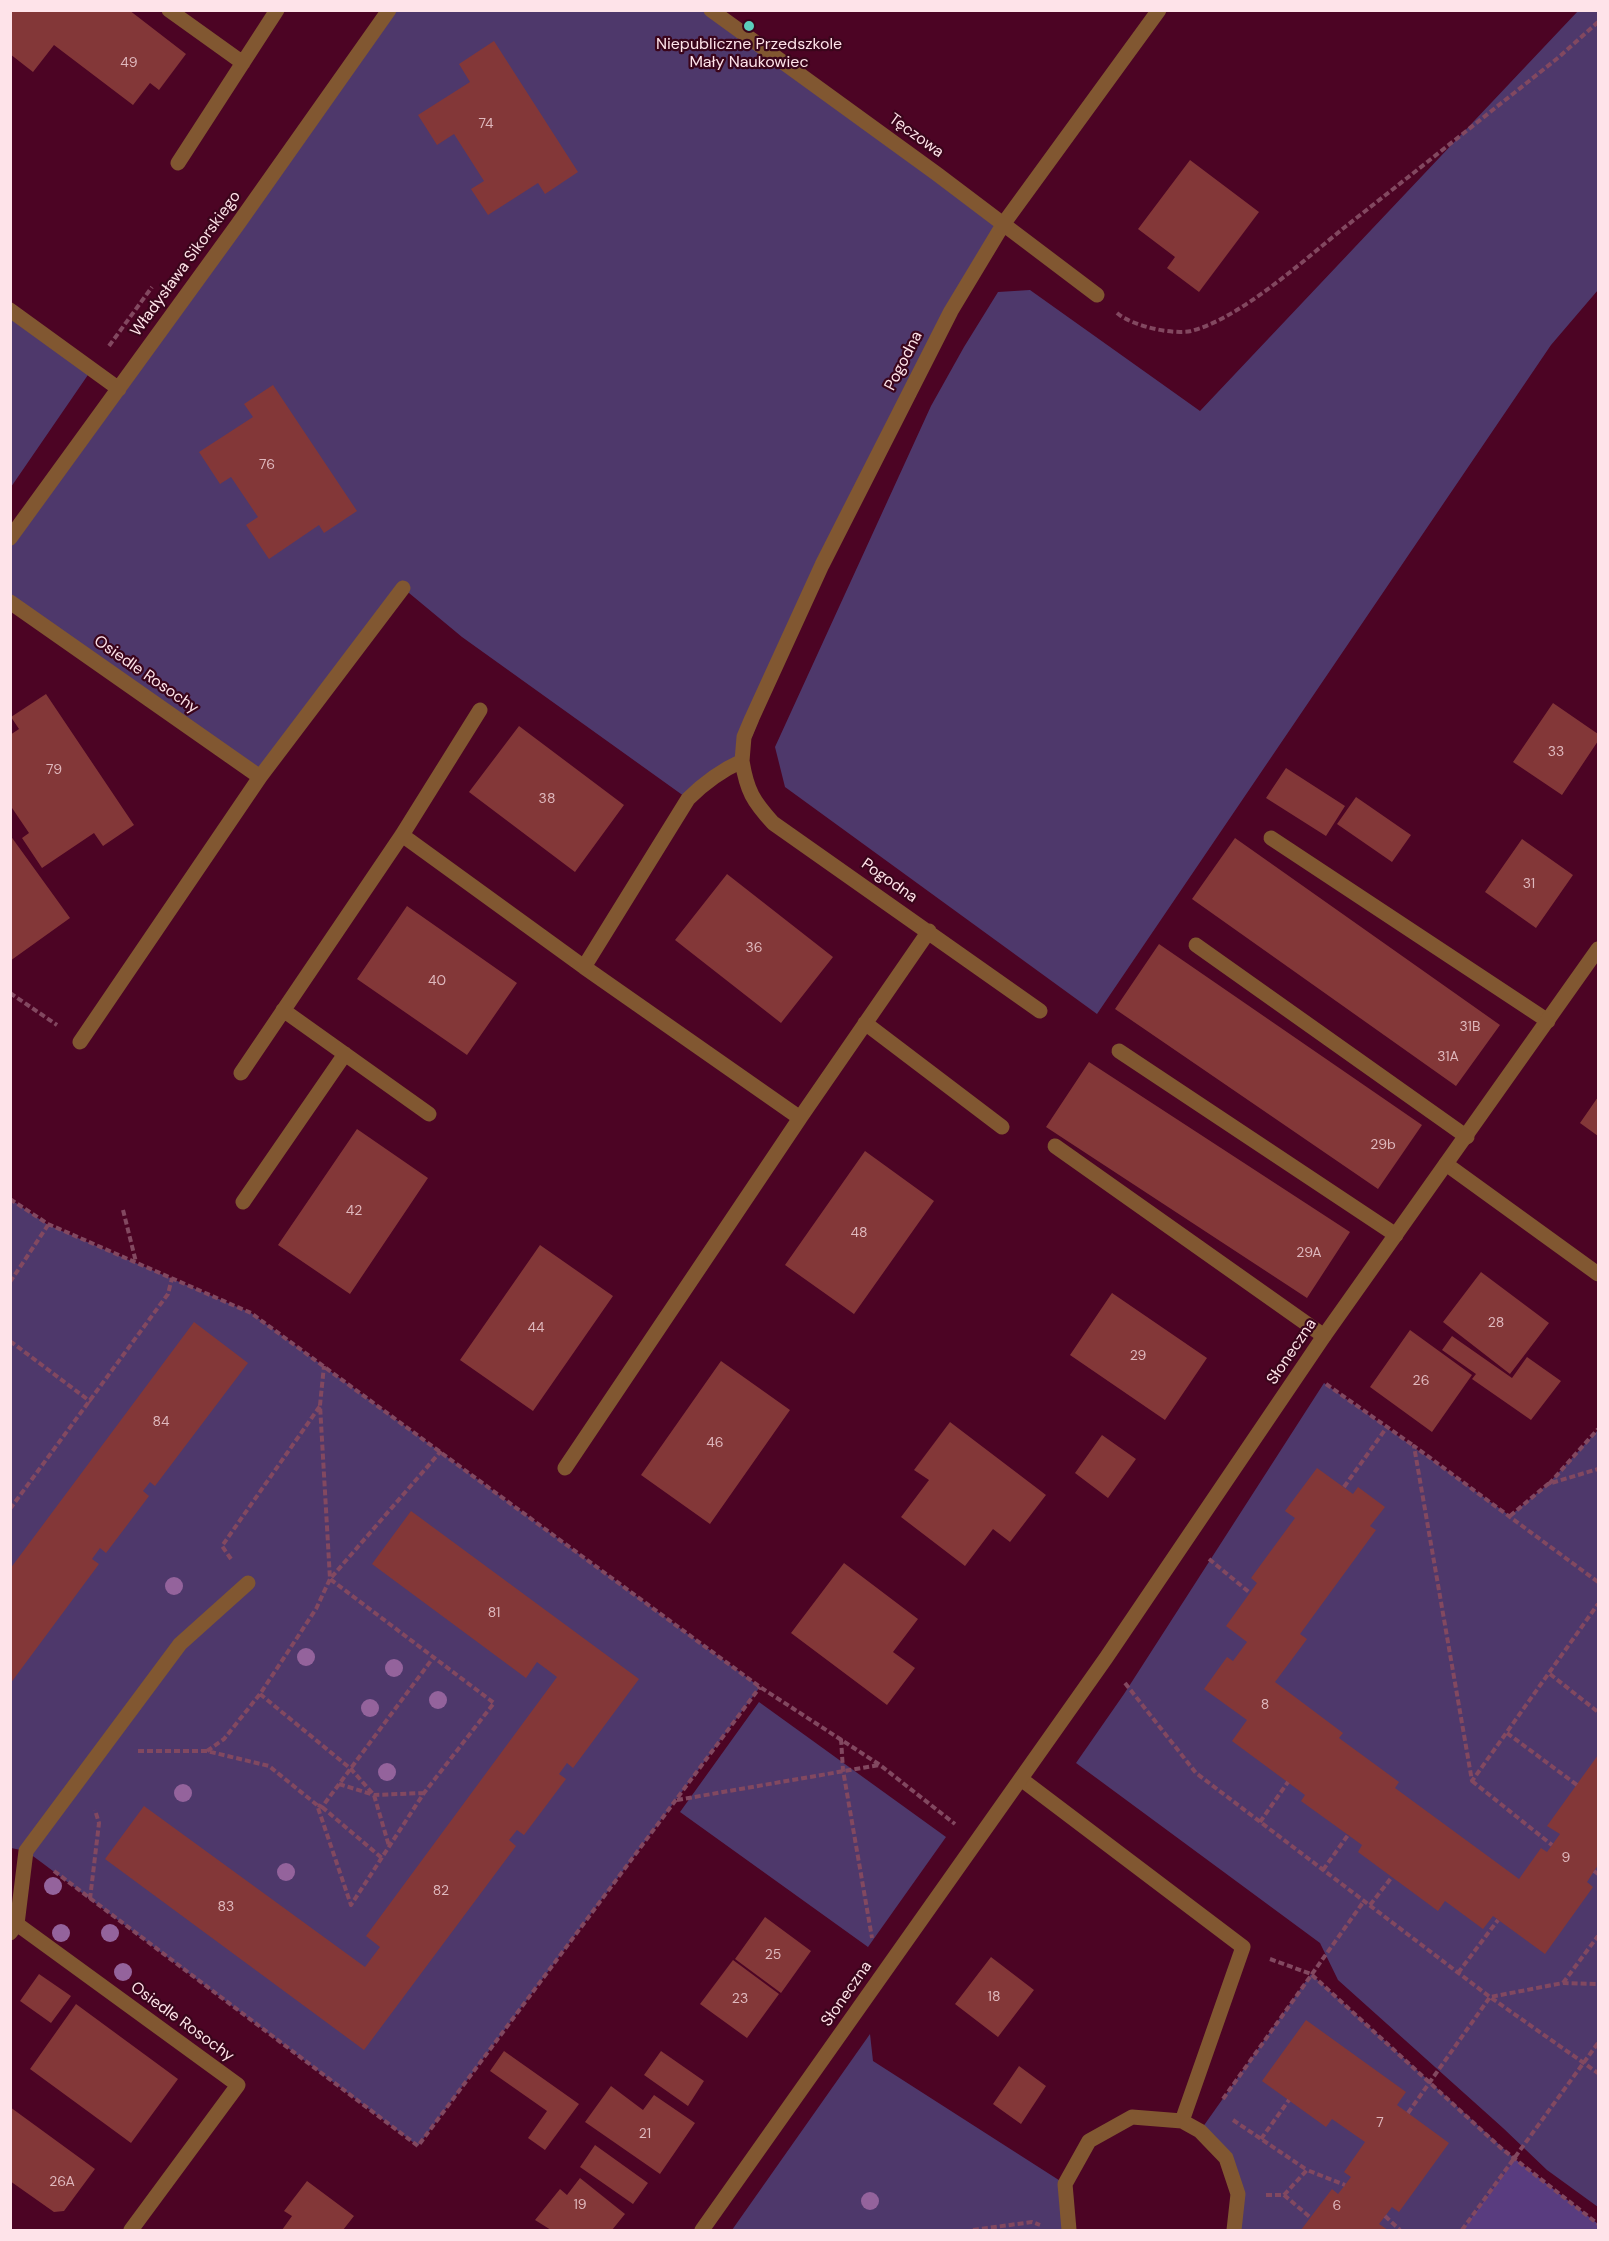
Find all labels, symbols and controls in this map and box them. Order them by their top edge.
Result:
marker: Niepubliczne Przedszkole Mały Naukowiec [742,19,756,33]
place label: Niepubliczne Przedszkole Mały Naukowiec [656,35,842,73]
house number: 49 [120,55,138,71]
street label: Tęczowa [885,110,947,162]
house number: 74 [478,116,494,132]
street label: Władysława Sikorskiego [127,187,245,341]
street label: Pogodna [881,328,927,394]
house number: 76 [259,457,275,473]
street label: Osiedle Rosochy [90,632,202,718]
house number: 33 [1548,744,1564,760]
house number: 79 [46,762,62,778]
house number: 38 [539,791,555,807]
street label: Pogodna [857,855,921,907]
house number: 31 [1523,876,1535,892]
house number: 36 [745,940,763,956]
house number: 40 [428,973,446,989]
house number: 31B [1460,1019,1480,1035]
house number: 31A [1437,1049,1459,1065]
house number: 29b [1370,1137,1396,1153]
house number: 42 [346,1203,362,1219]
house number: 48 [850,1225,868,1241]
house number: 29A [1296,1245,1322,1261]
street label: Słoneczna [1263,1315,1321,1389]
house number: 28 [1488,1315,1504,1331]
house number: 44 [528,1320,544,1336]
house number: 29 [1130,1348,1146,1364]
house number: 26 [1413,1373,1429,1389]
house number: 84 [152,1414,170,1430]
house number: 46 [706,1435,724,1451]
house number: 81 [488,1605,500,1621]
house number: 8 [1261,1697,1269,1713]
house number: 9 [1562,1850,1570,1866]
house number: 82 [433,1883,449,1899]
house number: 83 [218,1899,234,1915]
house number: 25 [765,1947,781,1963]
street label: Słoneczna [818,1958,876,2030]
street label: Osiedle Rosochy [126,1978,238,2066]
house number: 18 [988,1989,1000,2005]
house number: 23 [732,1991,748,2007]
house number: 7 [1376,2115,1384,2131]
house number: 21 [639,2126,651,2142]
house number: 26A [49,2174,75,2190]
house number: 19 [573,2197,587,2213]
house number: 6 [1333,2198,1341,2214]

